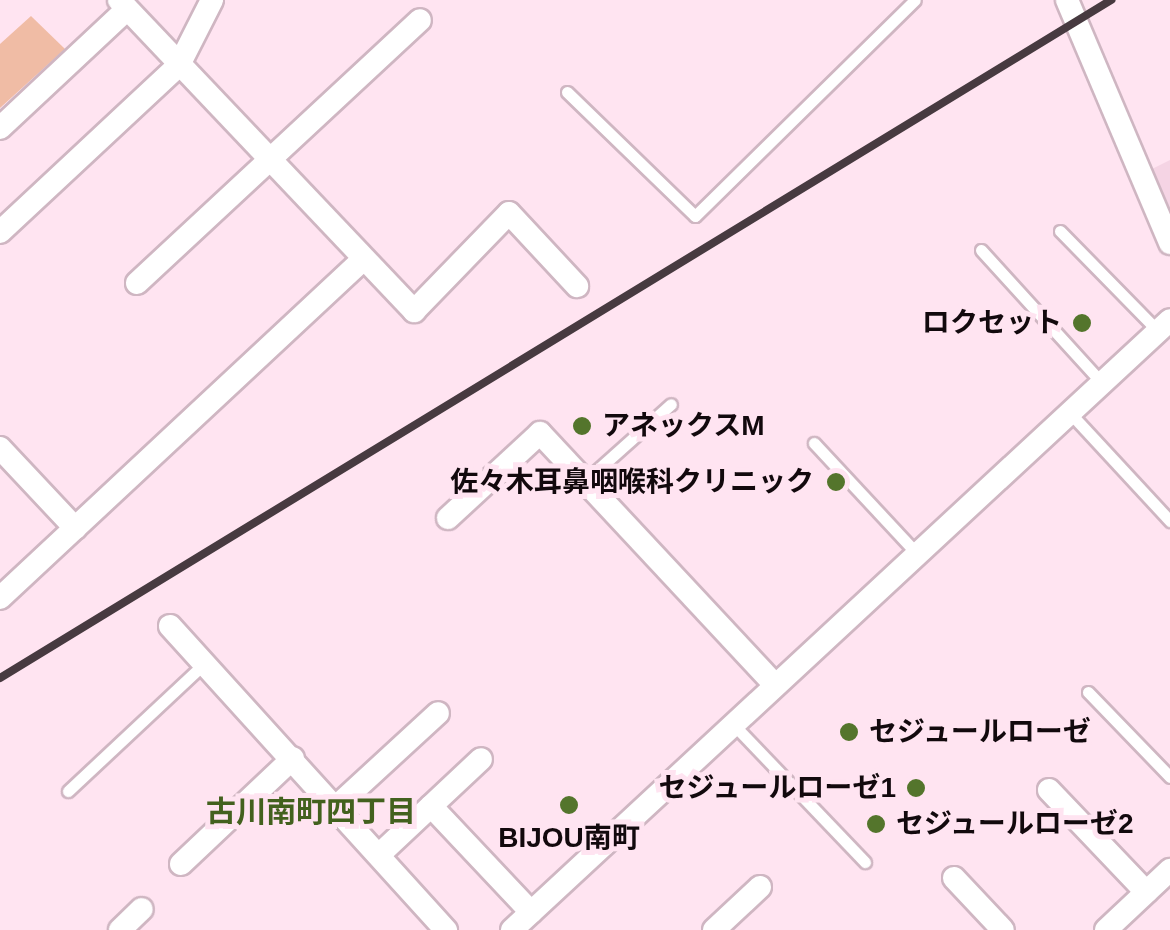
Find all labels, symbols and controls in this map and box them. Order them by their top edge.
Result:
place label: ロクセット [922,306,1062,340]
marker: ロクセット [1071,312,1093,334]
place label: アネックスM [602,409,765,443]
marker: アネックスM [571,415,593,437]
place label: 佐々木耳鼻咽喉科クリニック [450,465,814,499]
marker: 佐々木耳鼻咽喉科クリニック [823,469,849,495]
place label: セジュールローゼ [869,715,1093,749]
marker: セジュールローゼ [838,721,860,743]
place label: セジュールローゼ1 [656,771,896,805]
marker: セジュールローゼ1 [905,777,927,799]
district label: 古川南町四丁目 [206,794,416,830]
marker: BIJOU南町 [558,794,580,816]
place label: セジュールローゼ2 [896,807,1136,841]
marker: セジュールローゼ2 [865,813,887,835]
place label: BIJOU南町 [498,821,640,855]

